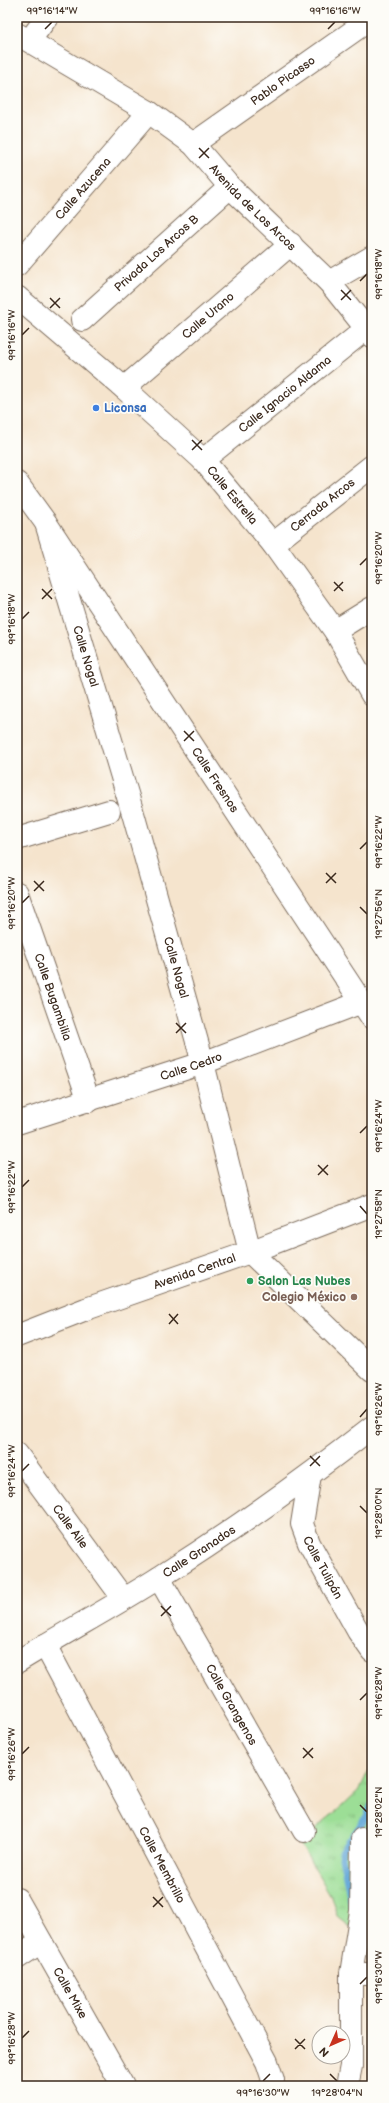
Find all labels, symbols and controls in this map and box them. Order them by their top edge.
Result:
text: 99°16'14"W [26,5,78,17]
text: 99°16'16"W [309,5,361,17]
street label: Pablo Picasso [248,53,318,109]
street label: Calle Azucena [52,154,114,223]
street label: Avenida de Los Arcos [206,161,299,254]
street label: Privada Los Arcos B [111,211,202,295]
text: 99°16'18"W [373,249,385,299]
street label: Calle Urano [179,289,237,342]
text: 99°16'16"W [6,309,18,361]
street label: Calle Ignacio Aldama [235,352,334,436]
place label: Liconsa [104,401,147,416]
marker: Liconsa [91,403,101,413]
street label: Calle Estrella [203,463,261,528]
street label: Cerrada Arcos [287,475,358,535]
text: 99°16'20"W [373,531,385,585]
text: 99°16'18"W [6,594,18,644]
street label: Calle Nogal [70,624,102,689]
street label: Calle Fresnos [188,744,242,815]
text: 99°16'22"W [373,815,385,869]
text: 99°16'20"W [6,876,18,930]
text: 19°27'56"N [373,889,385,939]
street label: Calle Nogal [160,935,192,1000]
street label: Calle Bugambilia [31,951,75,1043]
street label: Calle Cedro [158,1049,224,1084]
text: 99°16'24"W [373,1099,385,1153]
text: 99°16'22"W [6,1160,18,1214]
text: 19°27'58"N [373,1189,385,1239]
street label: Avenida Central [151,1250,238,1292]
place label: Salon Las Nubes [258,1274,350,1289]
marker: Salon Las Nubes [245,1276,255,1286]
place label: Colegio México [262,1290,346,1305]
marker: Colegio México [349,1292,359,1302]
text: 99°16'26"W [373,1382,385,1436]
text: 99°16'24"W [6,1444,18,1498]
text: 19°28'00"N [373,1487,385,1539]
street label: Calle Aile [49,1502,91,1551]
street label: Calle Granados [160,1522,238,1581]
street label: Calle Tulipán [300,1534,346,1602]
street label: Calle Grangenos [202,1661,261,1748]
text: 99°16'28"W [373,1667,385,1719]
text: 99°16'26"W [6,1727,18,1781]
text: 19°28'02"N [373,1786,385,1838]
street label: Calle Membrillo [136,1824,189,1906]
text: 99°16'30"W [373,1950,385,2004]
street label: Calle Mixe [50,1965,91,2021]
text: 99°16'28"W [6,2012,18,2064]
north arrow [311,2025,351,2065]
text: N [317,2044,332,2059]
text: 99°16'30"W [236,2087,290,2099]
text: 19°28'04"N [311,2087,363,2099]

